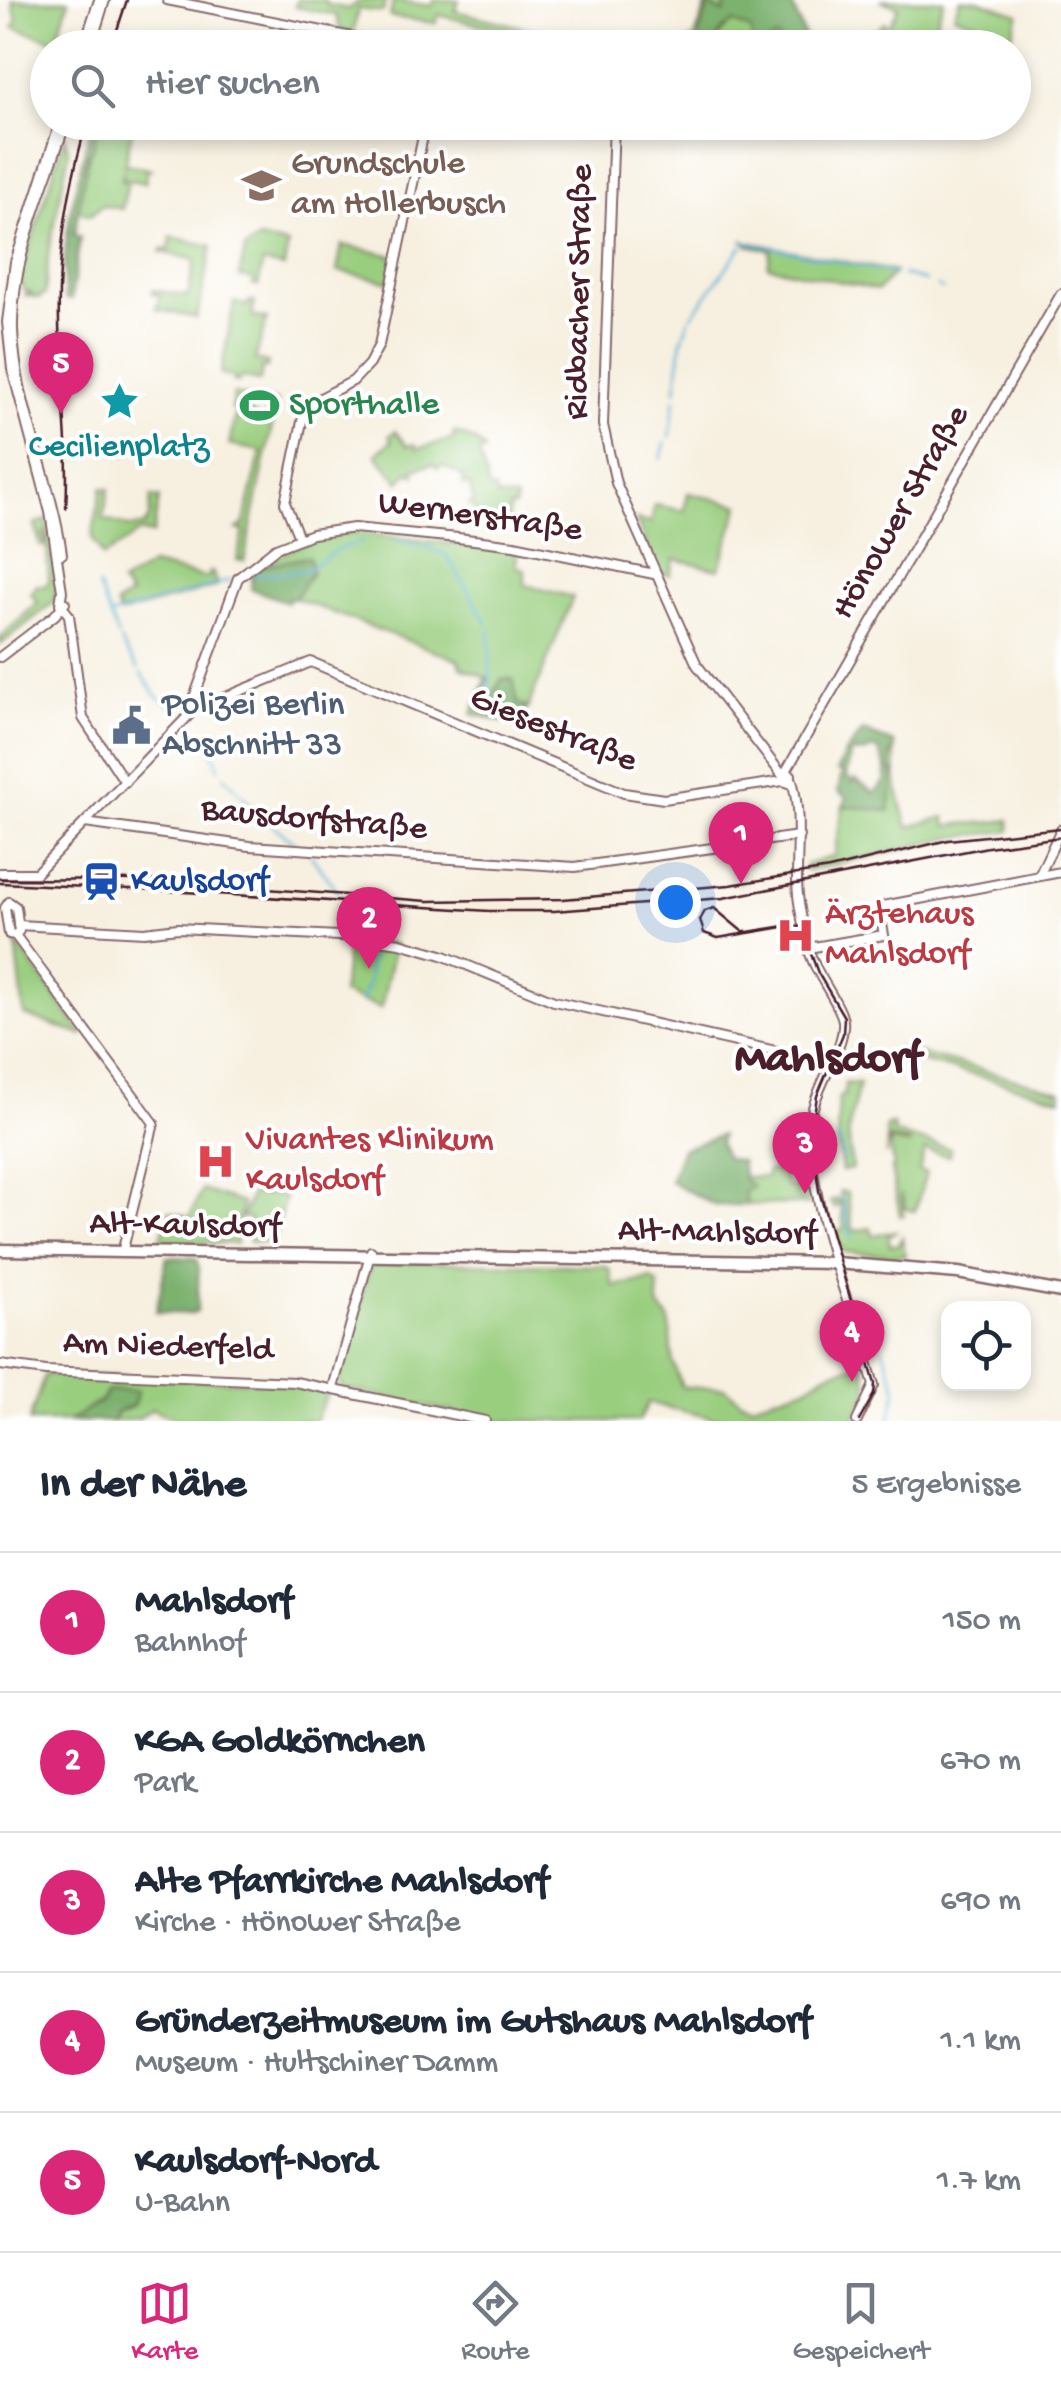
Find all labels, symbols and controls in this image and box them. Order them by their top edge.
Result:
search box [30,30,1031,140]
icon: search [65,58,120,113]
text: Hier suchen [145,63,320,107]
place label: Grundschule am Hollerbusch [291,145,506,226]
street label: Ridbacher Straße [558,163,604,420]
school or university icon: Grundschule am Hollerbusch [240,164,282,206]
pin: 5 [28,332,94,414]
place icon: Cecilienplatz [98,380,140,422]
sports icon: Sporthalle [238,385,280,427]
place label: Sporthalle [289,386,440,427]
street label: Hönower Straße [824,398,980,627]
place label: Cecilienplatz [29,428,211,469]
street label: Wernerstraße [375,483,586,553]
street label: Giesestraße [463,679,644,784]
place label: Polizei Berlin Abschnitt 33 [161,686,345,767]
public building icon: Polizei Berlin Abschnitt 33 [111,705,153,747]
street label: Bausdorfstraße [198,791,430,851]
pin: 1 [708,802,774,884]
station icon: Kaulsdorf [80,861,122,903]
place label: Kaulsdorf [131,862,271,903]
your location [650,877,701,928]
pin: 2 [336,886,402,969]
place label: Ärztehaus Mahlsdorf [825,895,974,976]
hospital icon: Ärztehaus Mahlsdorf [774,914,816,956]
district label: Mahlsdorf [735,1034,925,1087]
pin: 3 [772,1112,838,1194]
place label: Vivantes Klinikum Kaulsdorf [245,1121,494,1202]
hospital icon: Vivantes Klinikum Kaulsdorf [195,1140,237,1182]
street label: Alt-Kaulsdorf [89,1205,283,1249]
street label: Alt-Mahlsdorf [617,1212,819,1256]
pin: 4 [820,1300,884,1382]
map controls [941,1301,1031,1391]
button: locate [941,1301,1031,1391]
street label: Am Niederfeld [62,1324,276,1372]
text: In der Nähe [40,1462,246,1511]
text: 5 Ergebnisse [852,1467,1021,1505]
text: Mahlsdorf [135,1581,292,1625]
text: 1 [66,1603,79,1641]
text: 150 m [943,1603,1021,1641]
text: Bahnhof [135,1625,245,1663]
text: KGA Goldkörnchen [135,1721,425,1765]
text: 2 [65,1743,80,1781]
text: 670 m [940,1743,1021,1781]
text: Park [135,1765,196,1803]
text: Alte Pfarrkirche Mahlsdorf [135,1861,548,1905]
text: 3 [64,1883,81,1921]
text: 690 m [940,1883,1021,1921]
text: Kirche · Hönower Straße [135,1905,461,1943]
text: Gründerzeitmuseum im Gutshaus Mahlsdorf [135,2001,811,2045]
text: 4 [65,2023,80,2061]
text: 1.1 km [941,2023,1021,2061]
text: Museum · Hultschiner Damm [135,2045,498,2083]
text: Kaulsdorf-Nord [135,2141,376,2185]
text: 5 [64,2163,81,2201]
text: 1.7 km [937,2163,1021,2201]
text: U-Bahn [135,2185,230,2223]
tab: Karte [131,2276,198,2369]
tab: Route [461,2276,529,2369]
tab: Gespeichert [792,2276,930,2369]

